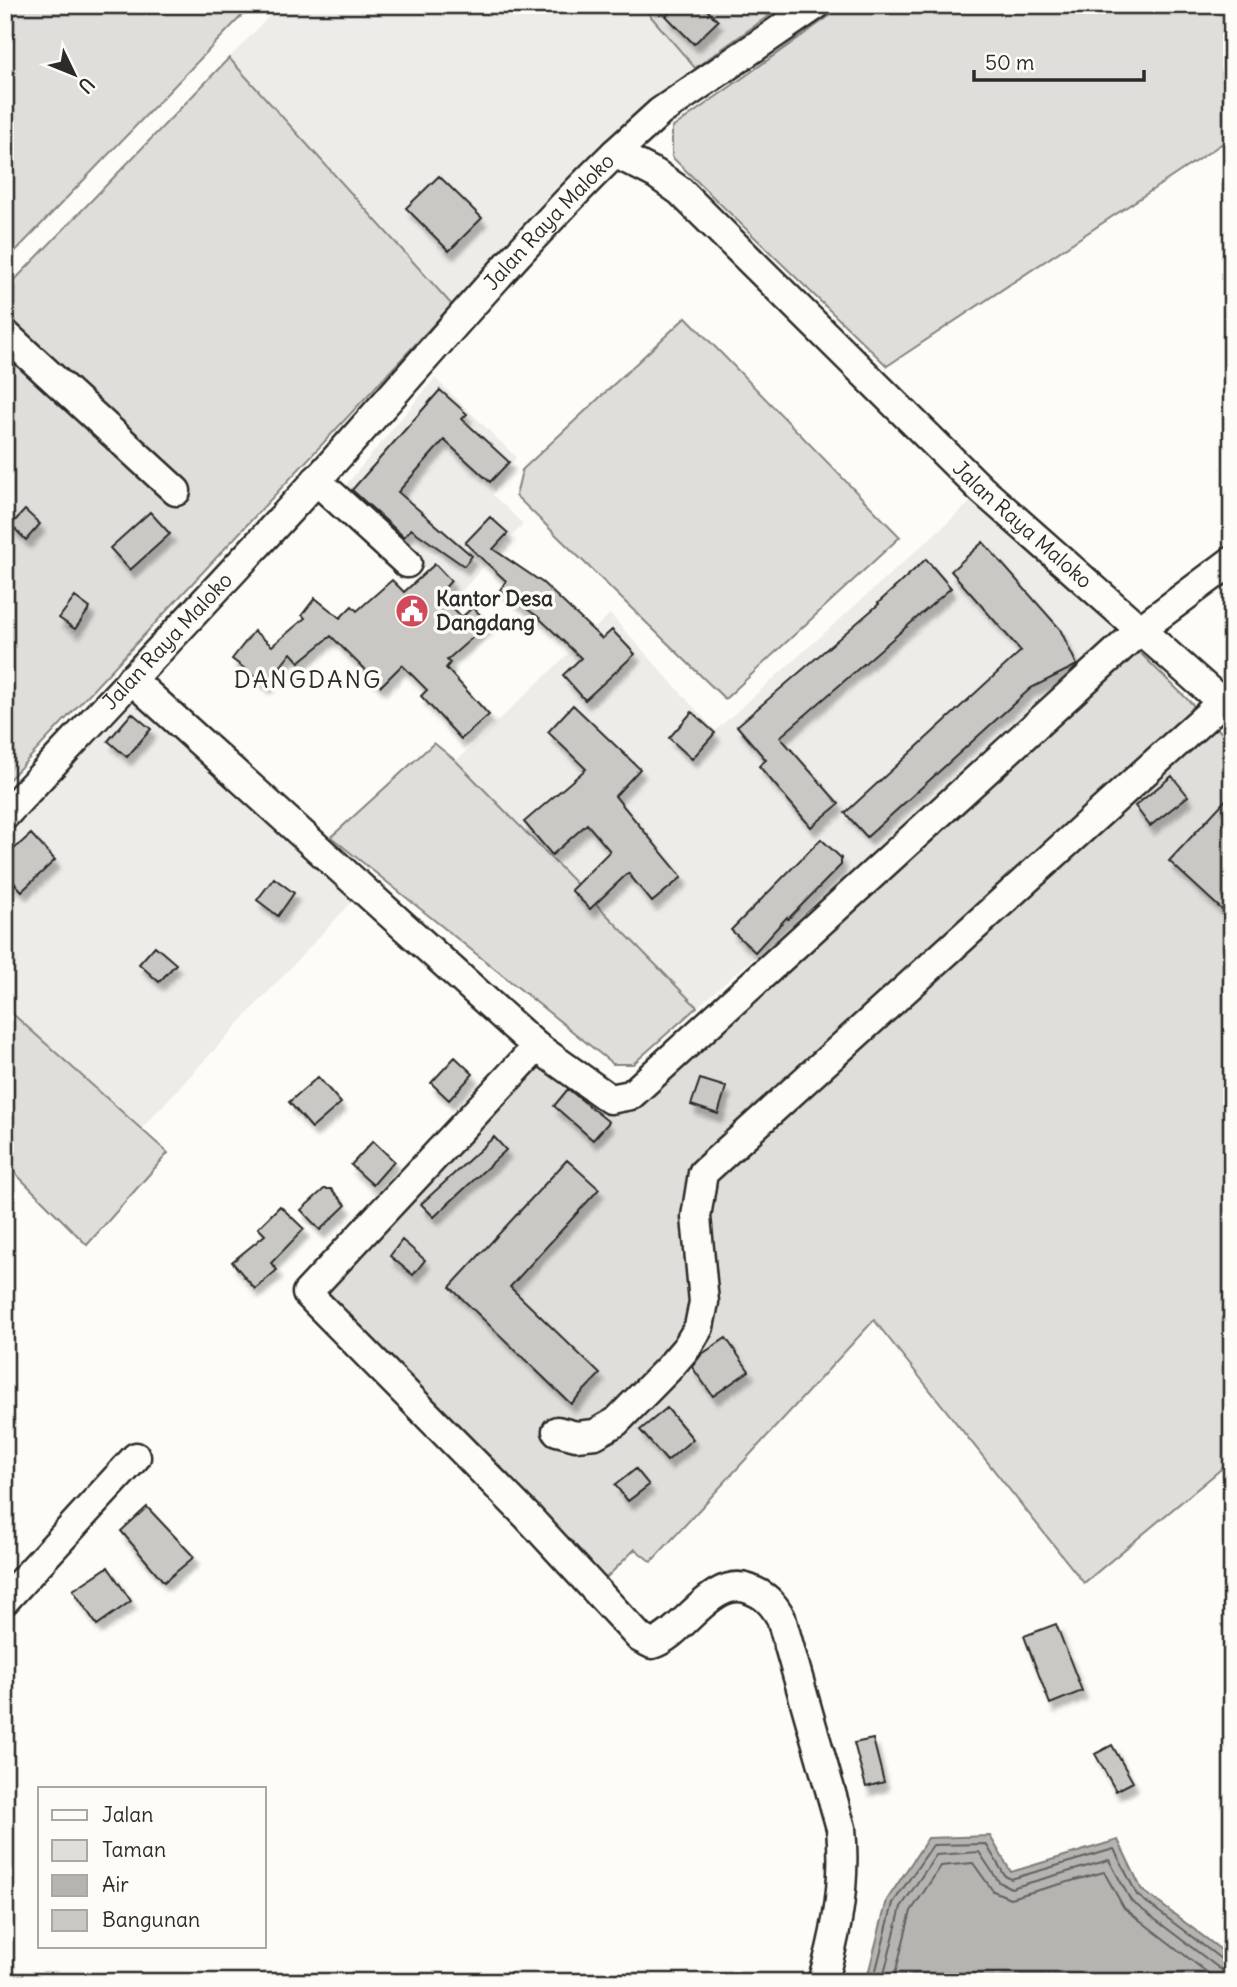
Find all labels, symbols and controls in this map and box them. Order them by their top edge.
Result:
north arrow [38,38,108,108]
scale bar [974,38,1144,82]
text: 50 m [985,49,1034,76]
text: U [73,73,100,99]
street label: Jalan Raya Maloko [478,147,620,296]
street label: Jalan Raya Maloko [947,455,1098,594]
street label: Jalan Raya Maloko [96,566,238,715]
place label: Kantor Desa Dangdang [436,585,553,636]
public building icon: Kantor Desa Dangdang [393,592,431,630]
district label: DANGDANG [234,664,382,694]
legend [38,1787,266,1948]
text: Jalan [102,1801,153,1828]
text: Taman [102,1836,166,1863]
text: Air [102,1871,129,1898]
text: Bangunan [102,1906,200,1933]

